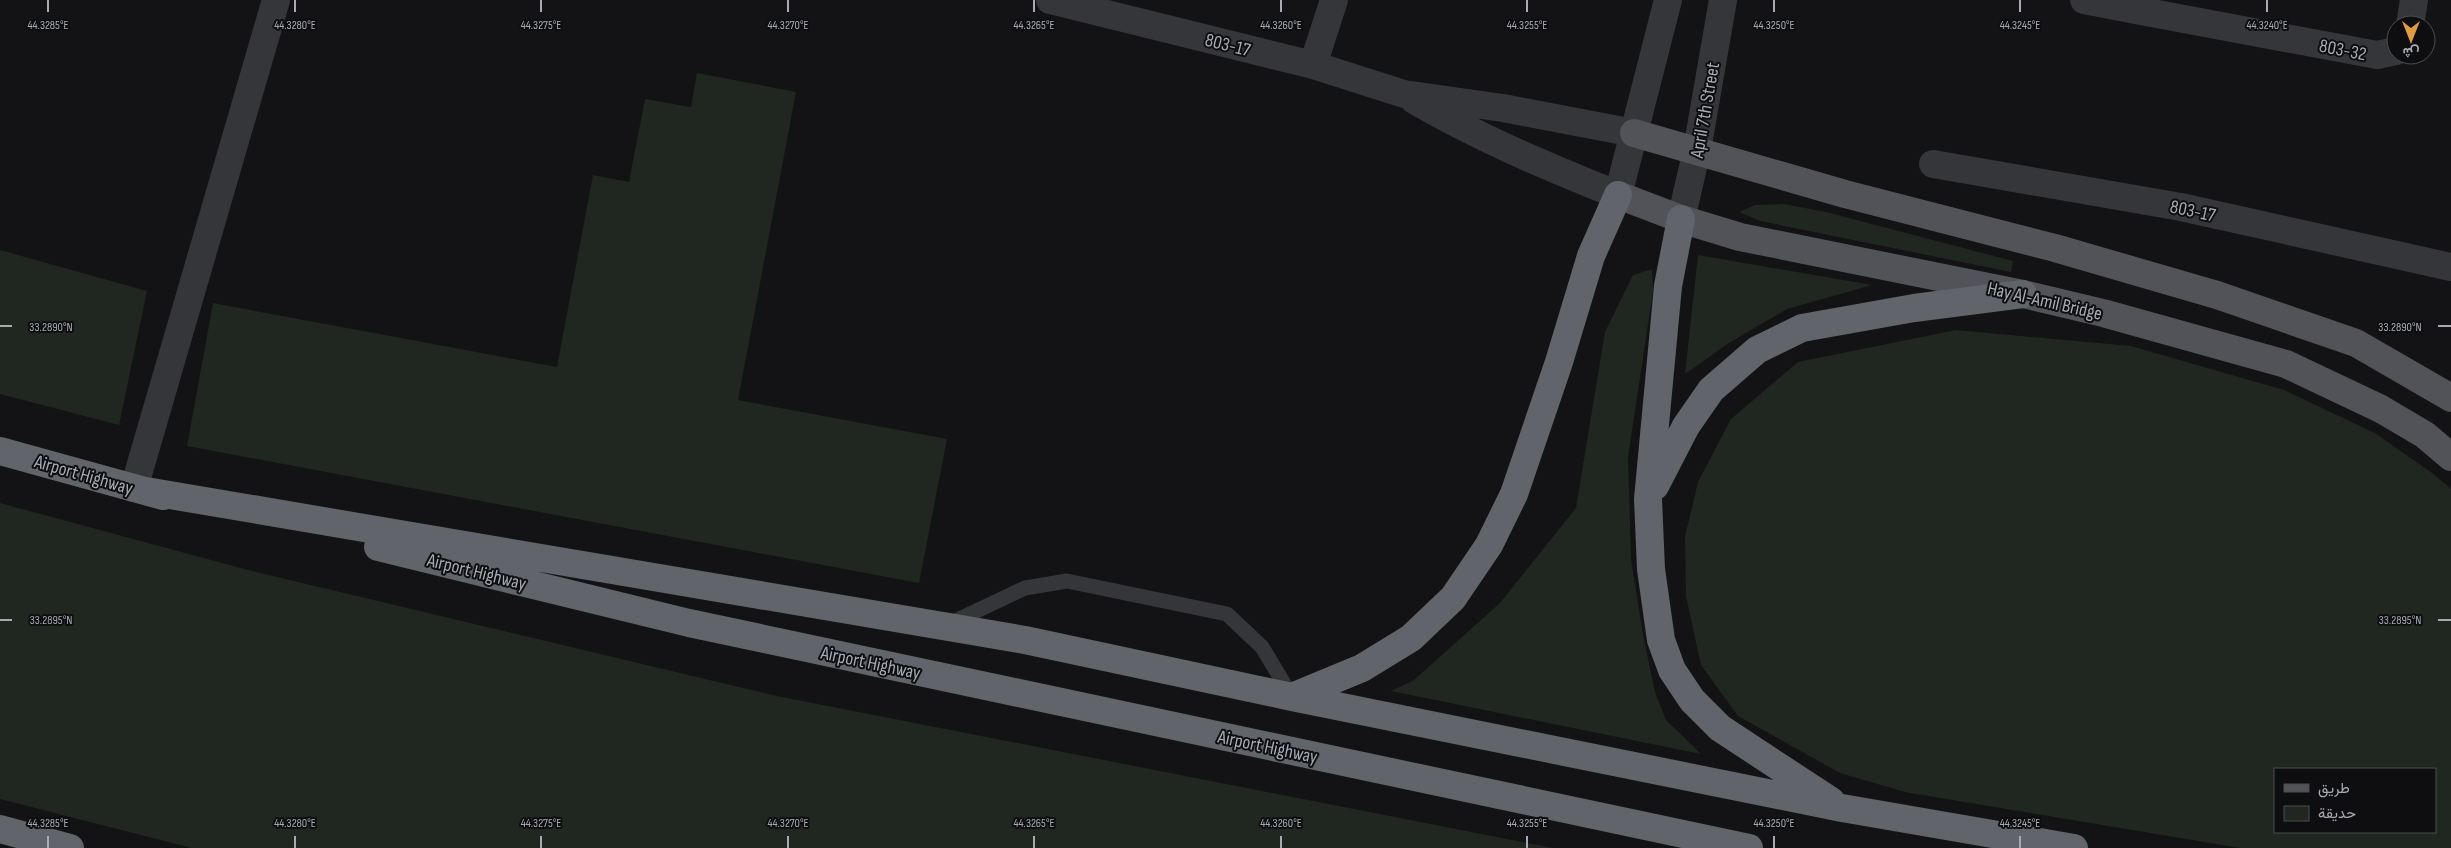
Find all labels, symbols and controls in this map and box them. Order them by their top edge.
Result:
north arrow [2386,15,2436,65]
text: 44.3285°E [28,18,69,33]
text: 44.3280°E [274,18,316,33]
text: 44.3275°E [521,18,561,33]
text: 44.3270°E [768,18,809,33]
text: 44.3265°E [1014,18,1055,33]
text: 44.3260°E [1260,18,1302,33]
text: 44.3255°E [1507,18,1547,33]
text: 44.3250°E [1753,18,1795,33]
text: 44.3245°E [2000,18,2040,33]
text: 44.3240°E [2246,18,2288,33]
street label: 803-17 [1203,29,1253,62]
street label: 803-32 [2317,35,2368,66]
text: ش [2402,44,2419,61]
street label: April 7th Street [1686,60,1725,161]
street label: 803-17 [2168,195,2218,228]
street label: Hay Al-Amil Bridge [1985,277,2104,326]
text: 33.2890°N [29,320,73,335]
text: 33.2890°N [2378,320,2422,335]
street label: Airport Highway [31,450,136,501]
street label: Airport Highway [424,549,529,596]
text: 33.2895°N [30,613,72,628]
text: 33.2895°N [2379,613,2421,628]
street label: Airport Highway [818,641,923,685]
street label: Airport Highway [1215,725,1320,769]
legend [2274,768,2436,833]
text: طريق [2318,779,2350,798]
text: حديقة [2318,804,2356,823]
text: 44.3285°E [28,816,69,831]
text: 44.3280°E [274,816,316,831]
text: 44.3275°E [521,816,561,831]
text: 44.3270°E [768,816,809,831]
text: 44.3265°E [1014,816,1055,831]
text: 44.3260°E [1260,816,1302,831]
text: 44.3255°E [1507,816,1547,831]
text: 44.3250°E [1753,816,1795,831]
text: 44.3245°E [2000,816,2040,831]

